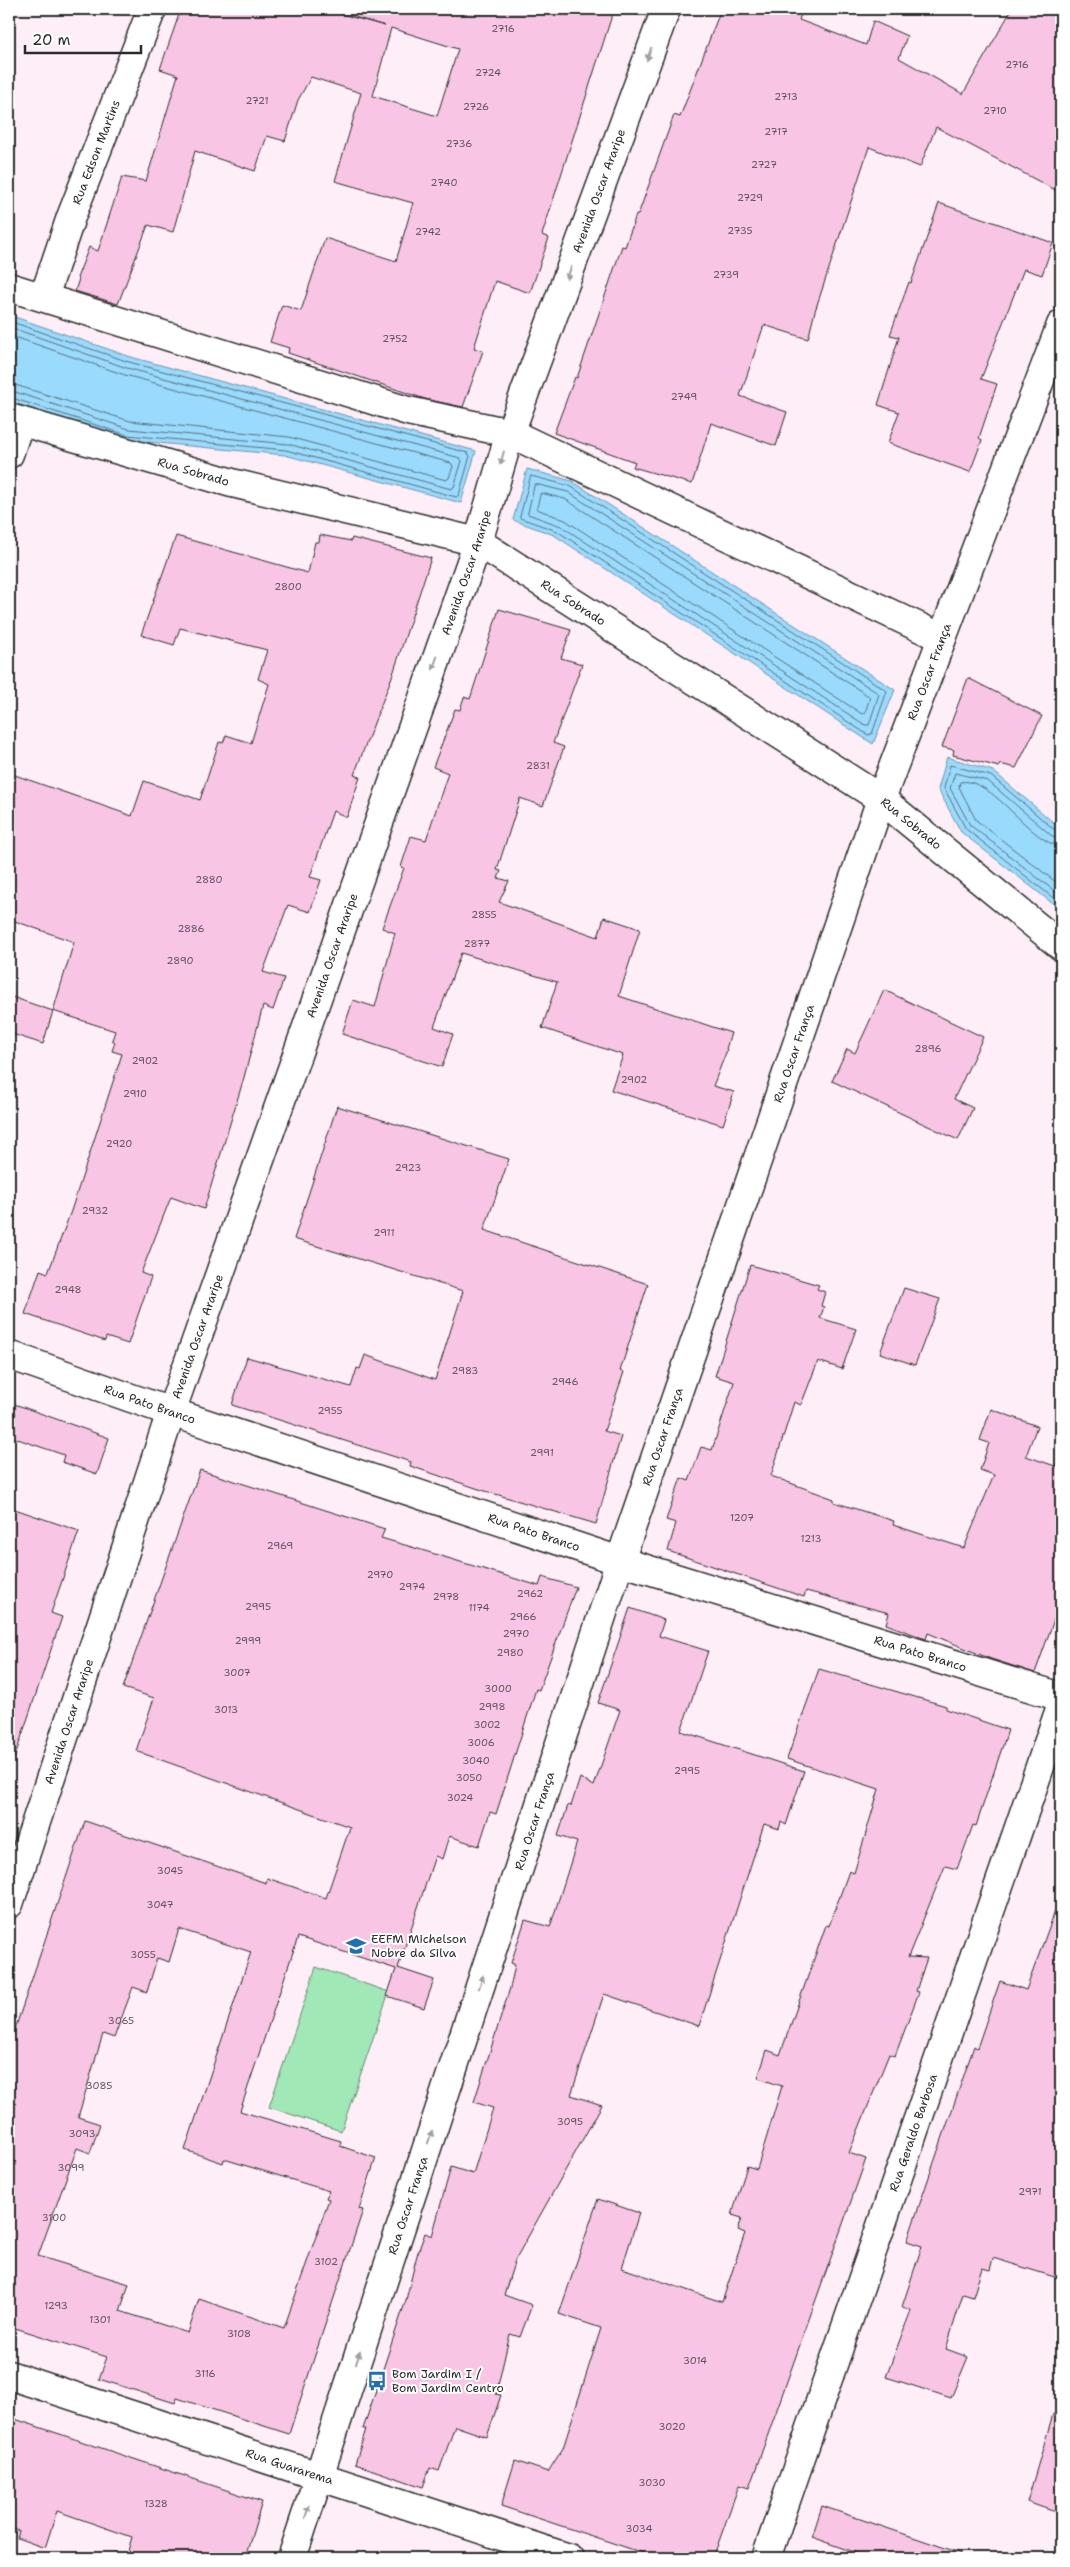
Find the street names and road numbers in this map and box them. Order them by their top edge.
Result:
street label: Rua Edson Martins [69,97,124,207]
street label: Avenida Oscar Araripe [569,126,629,255]
street label: Rua Sobrado [156,454,231,490]
street label: Avenida Oscar Araripe [438,508,495,637]
street label: Rua Sobrado [538,576,609,629]
street label: Rua Oscar França [904,621,955,723]
street label: Rua Sobrado [877,794,945,853]
street label: Avenida Oscar Araripe [303,891,362,1020]
street label: Rua Oscar França [770,1002,818,1105]
street label: Avenida Oscar Araripe [168,1272,227,1401]
street label: Rua Pato Branco [102,1381,198,1428]
street label: Rua Oscar França [638,1385,687,1488]
street label: Rua Pato Branco [486,1510,582,1555]
street label: Rua Pato Branco [872,1632,968,1675]
street label: Avenida Oscar Araripe [41,1657,97,1786]
street label: Rua Oscar França [511,1769,558,1872]
street label: Rua Geraldo Barbosa [885,2071,941,2194]
street label: Rua Oscar França [384,2154,432,2257]
street label: Rua Guararema [244,2445,336,2489]

